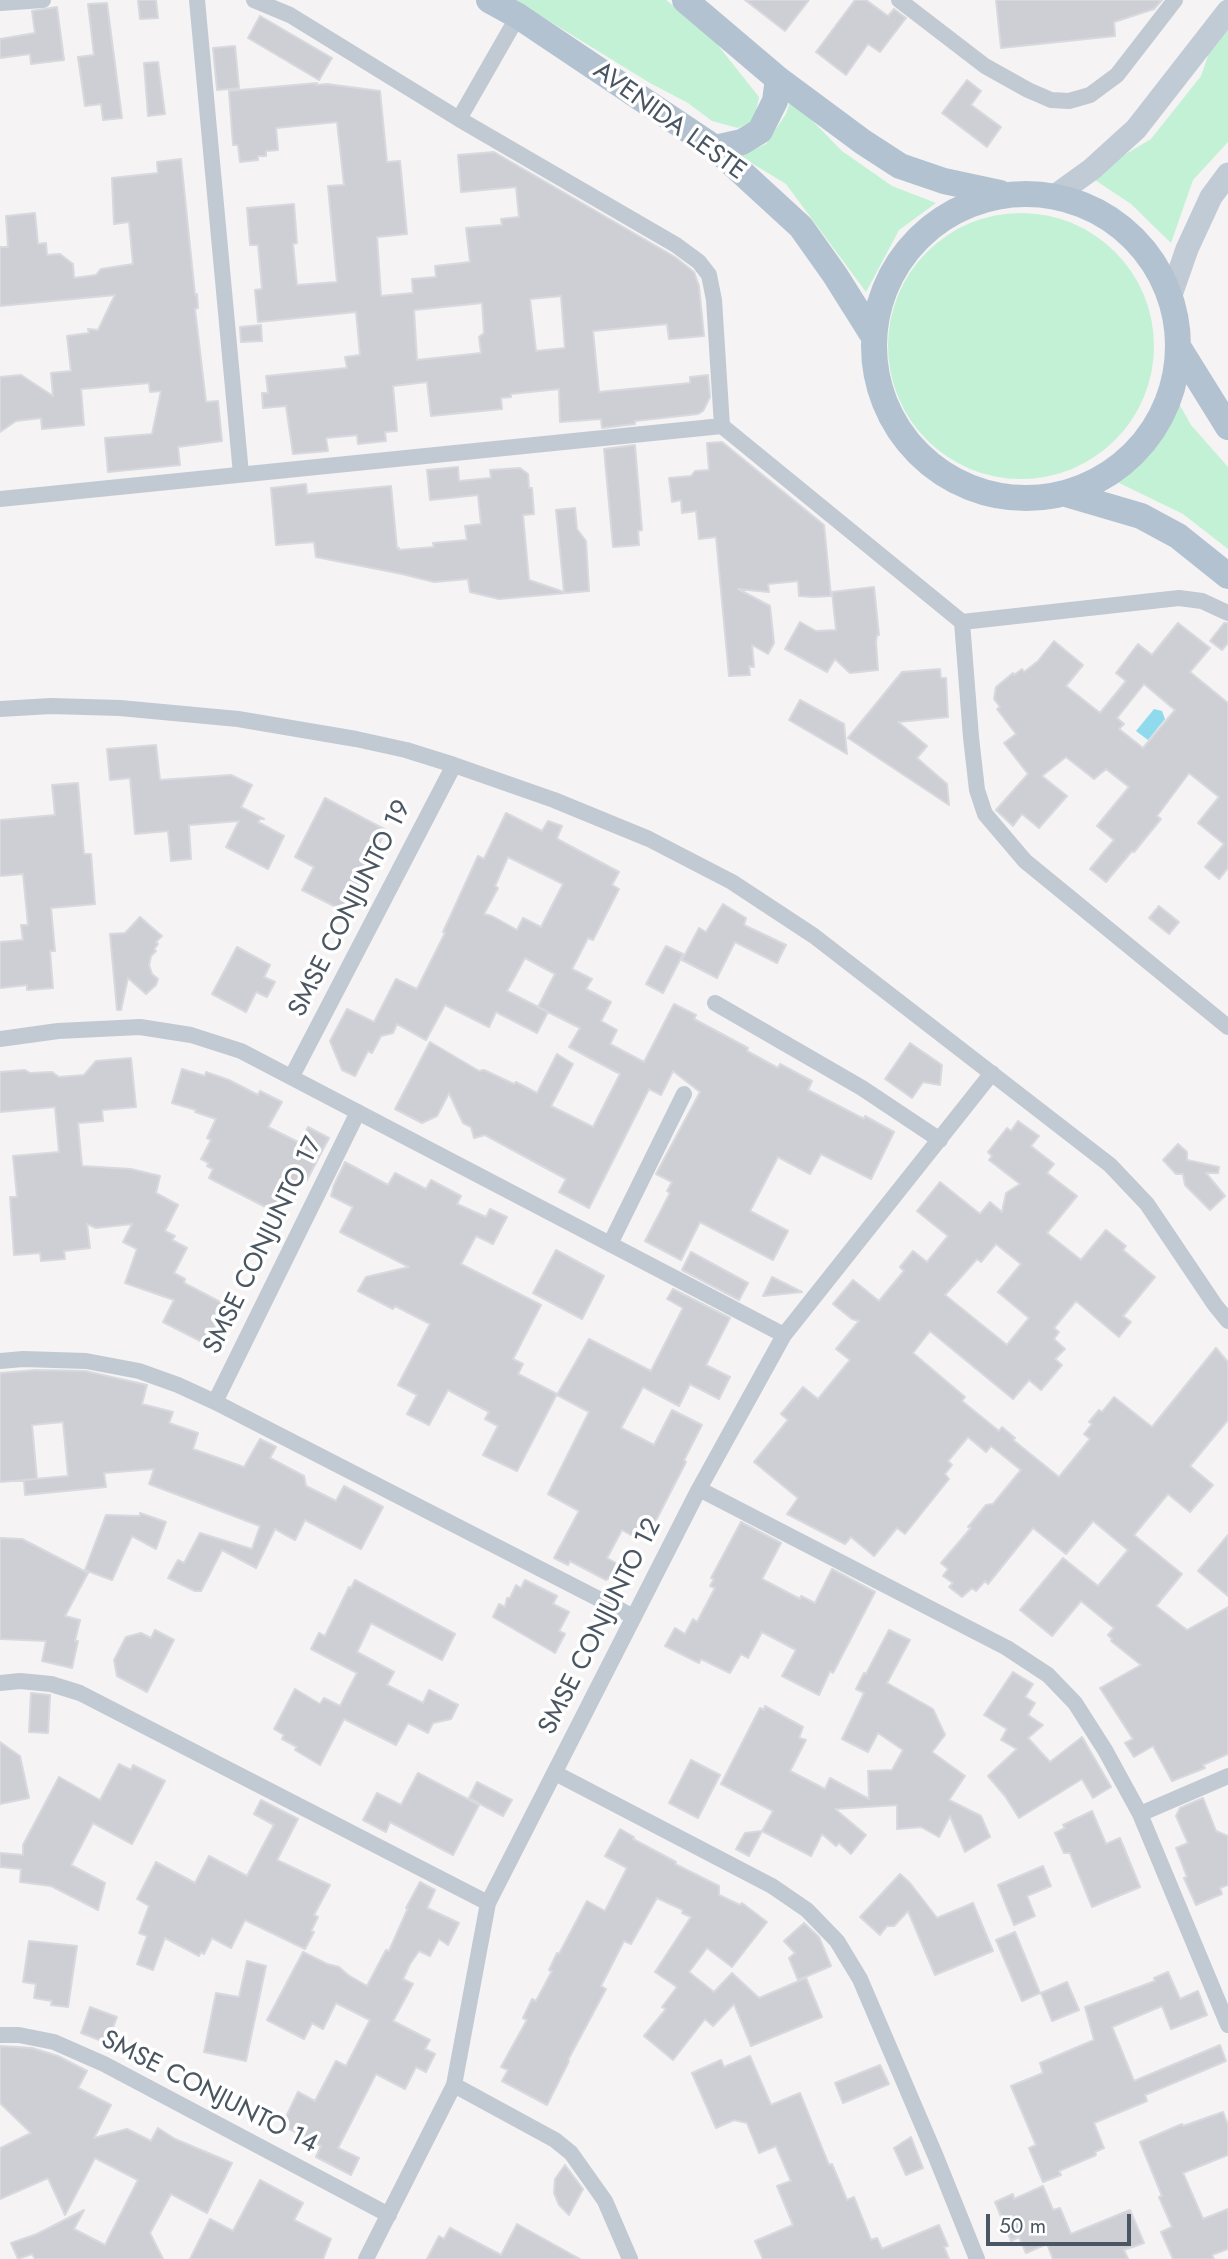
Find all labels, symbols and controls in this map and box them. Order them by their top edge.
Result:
street label: AVENIDA LESTE [587,56,751,188]
street label: SMSE CONJUNTO 19 [283,796,419,1022]
street label: SMSE CONJUNTO 17 [198,1133,330,1359]
street label: SMSE CONJUNTO 12 [533,1514,669,1740]
street label: SMSE CONJUNTO 14 [96,2025,322,2161]
scale bar [990,2200,1135,2244]
text: 50 m [999,2211,1046,2241]

